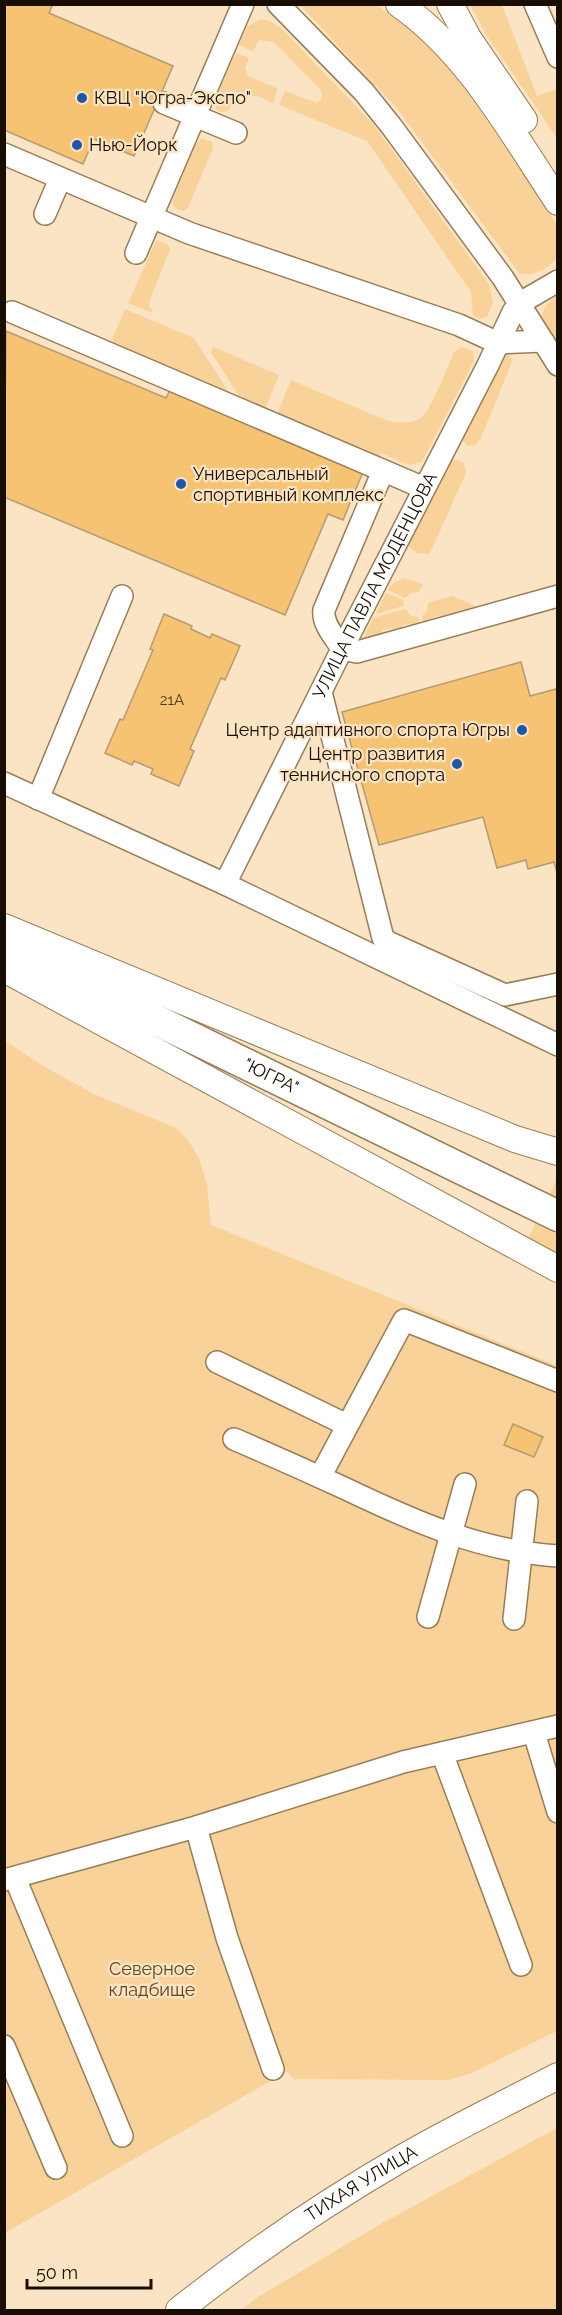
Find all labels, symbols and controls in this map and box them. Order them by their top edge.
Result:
place label: КВЦ "Югра-Экспо" [94,87,251,108]
marker: КВЦ "Югра-Экспо" [75,91,89,105]
place label: Нью-Йорк [89,134,178,155]
marker: Нью-Йорк [70,138,84,152]
place label: Универсальный спортивный комплекс [193,463,384,505]
street label: УЛИЦА ПАВЛА МОДЕНЦОВА [308,469,441,702]
marker: Универсальный спортивный комплекс [174,477,188,491]
house number: 21А [160,691,184,709]
place label: Центр адаптивного спорта Югры [225,719,510,740]
marker: Центр адаптивного спорта Югры [515,723,529,737]
place label: Центр развития теннисного спорта [280,743,445,785]
marker: Центр развития теннисного спорта [450,757,464,771]
street label: "ЮГРА" [240,1053,302,1098]
park label: Северное кладбище [109,1958,196,2000]
street label: ТИХАЯ УЛИЦА [301,2141,421,2225]
scale bar [27,2252,152,2290]
text: 50 m [36,2262,78,2283]

